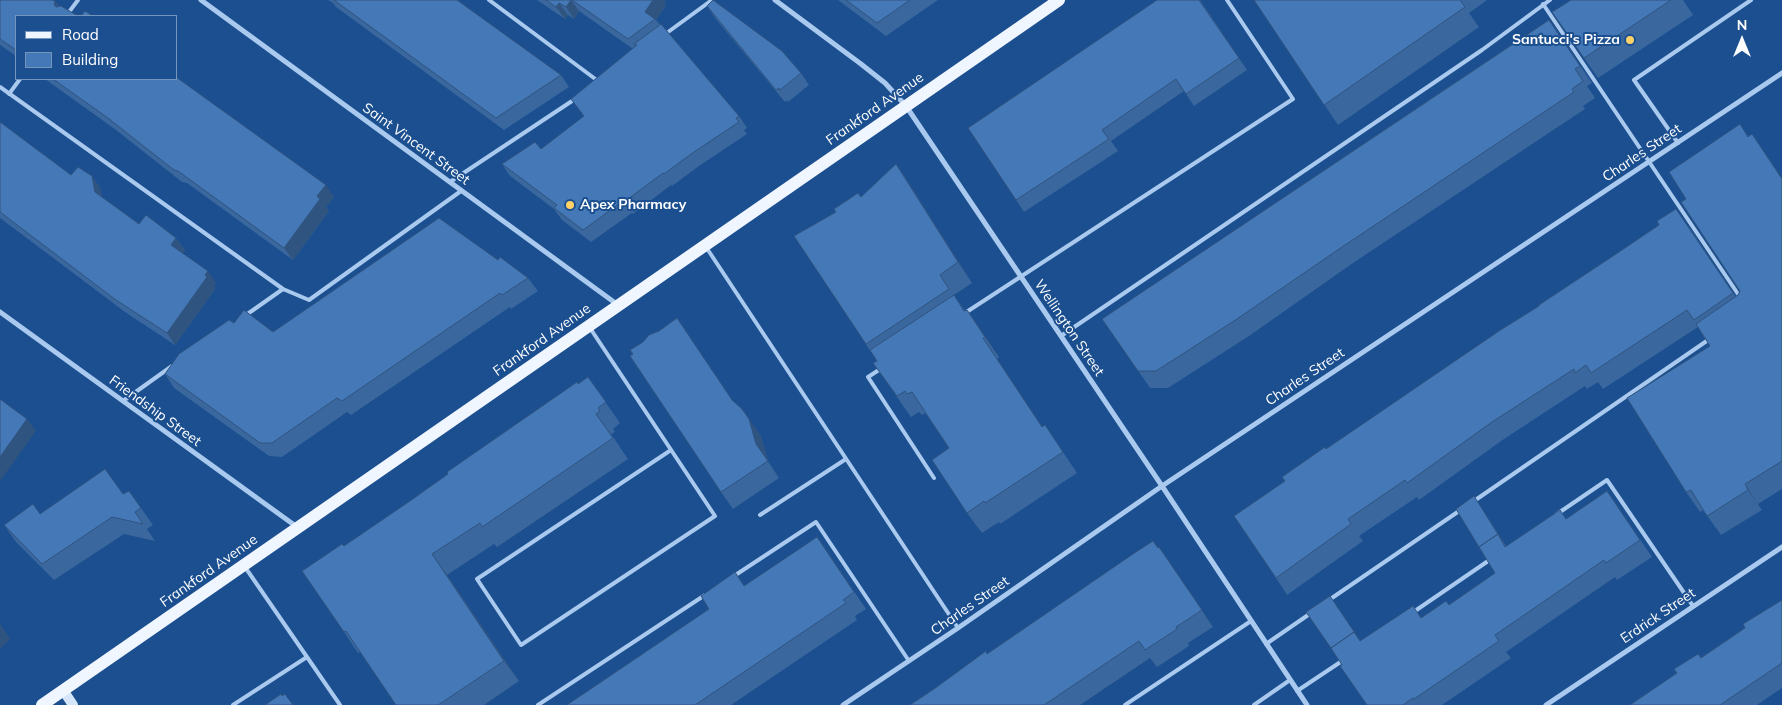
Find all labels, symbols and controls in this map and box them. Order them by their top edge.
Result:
legend [15,15,178,80]
north arrow [1717,15,1767,65]
text: N [1737,16,1747,34]
text: Road [62,25,99,44]
place label: Santucci's Pizza [1512,32,1620,48]
marker: Santucci's Pizza [1624,34,1636,46]
text: Building [62,50,118,69]
street label: Frankford Avenue [823,69,927,149]
street label: Saint Vincent Street [359,99,473,189]
street label: Charles Street [1599,120,1685,186]
place label: Apex Pharmacy [580,197,686,213]
marker: Apex Pharmacy [564,199,576,211]
street label: Wellington Street [1031,277,1107,379]
street label: Frankford Avenue [490,300,594,380]
street label: Charles Street [1262,344,1348,410]
street label: Friendship Street [106,372,204,450]
street label: Frankford Avenue [157,531,261,611]
street label: Charles Street [928,573,1012,639]
street label: Erdrick Street [1617,585,1699,647]

